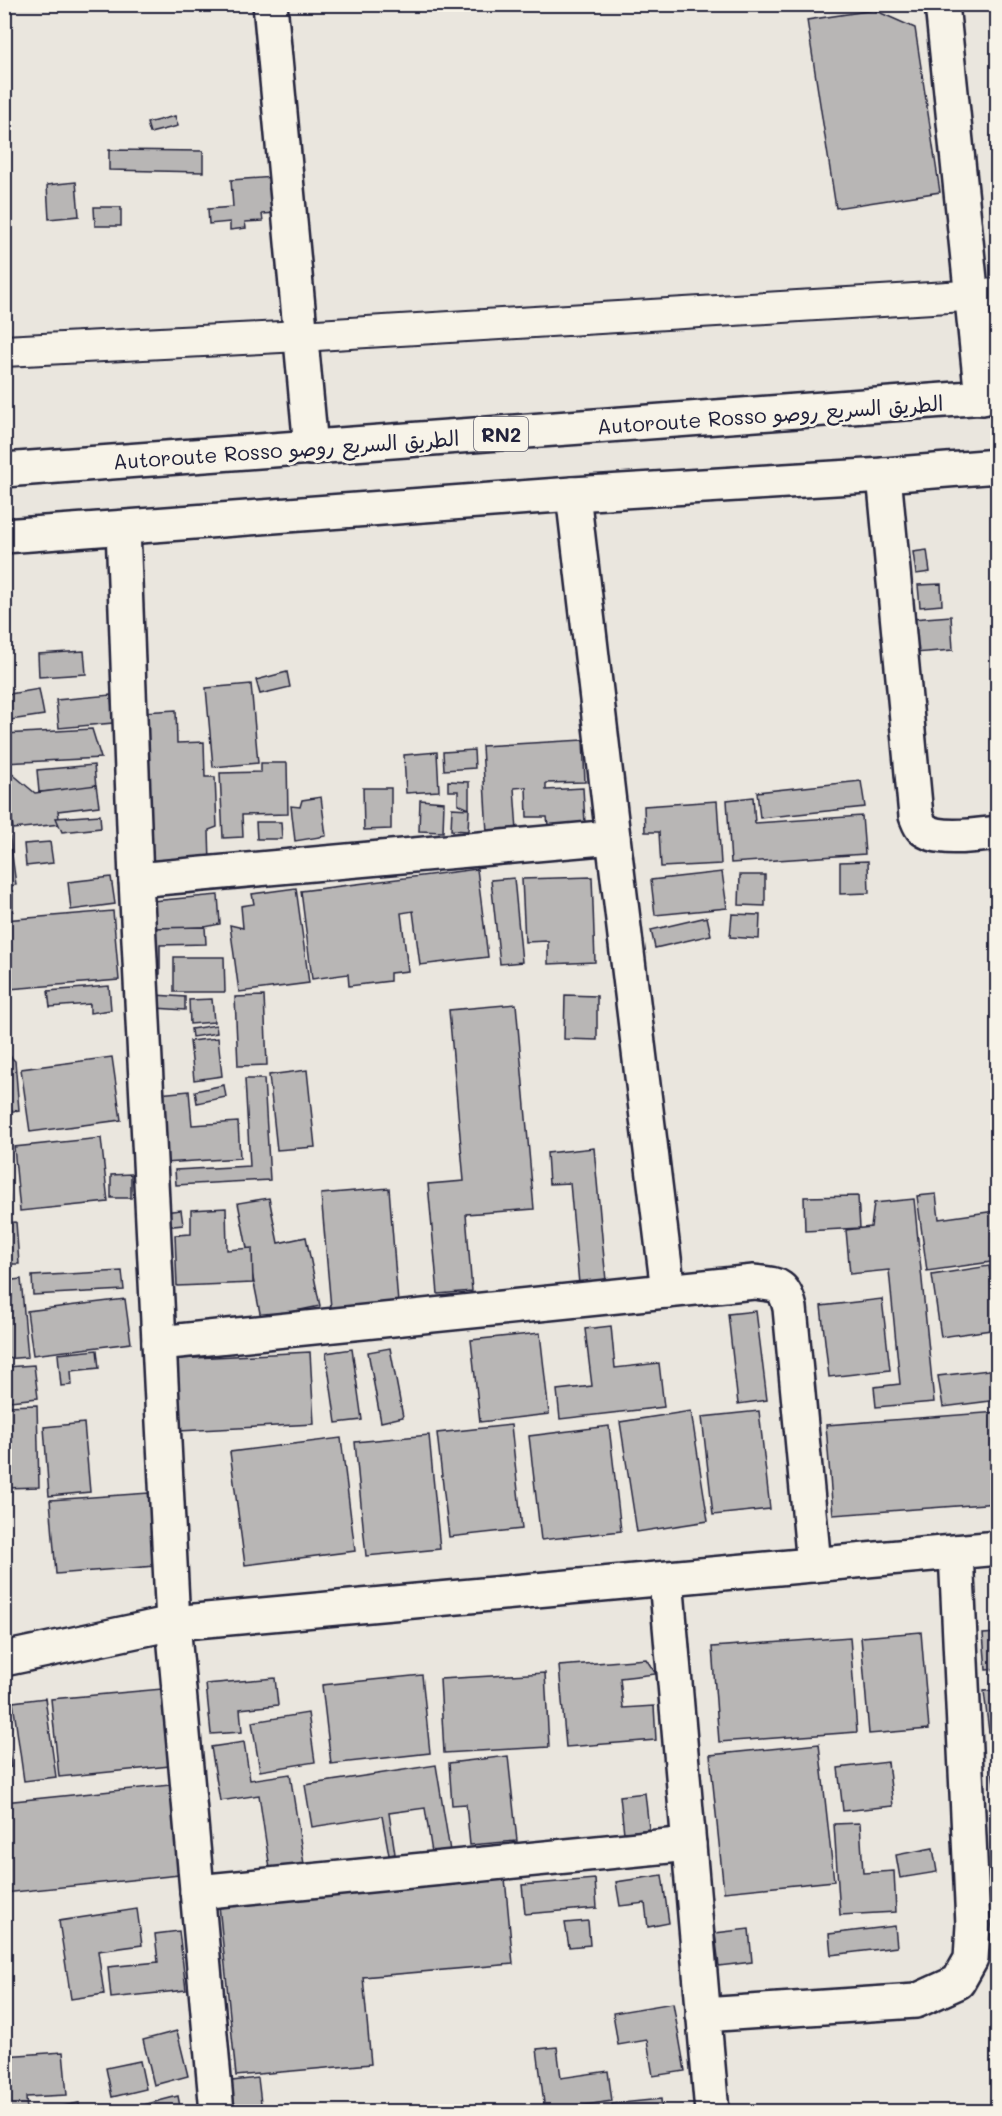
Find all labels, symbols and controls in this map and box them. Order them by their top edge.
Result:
street label: Autoroute Rosso الطريق السريع روصو [596,388,944,443]
road number: RN2 [474,417,528,451]
street label: Autoroute Rosso الطريق السريع روصو [112,423,460,478]

